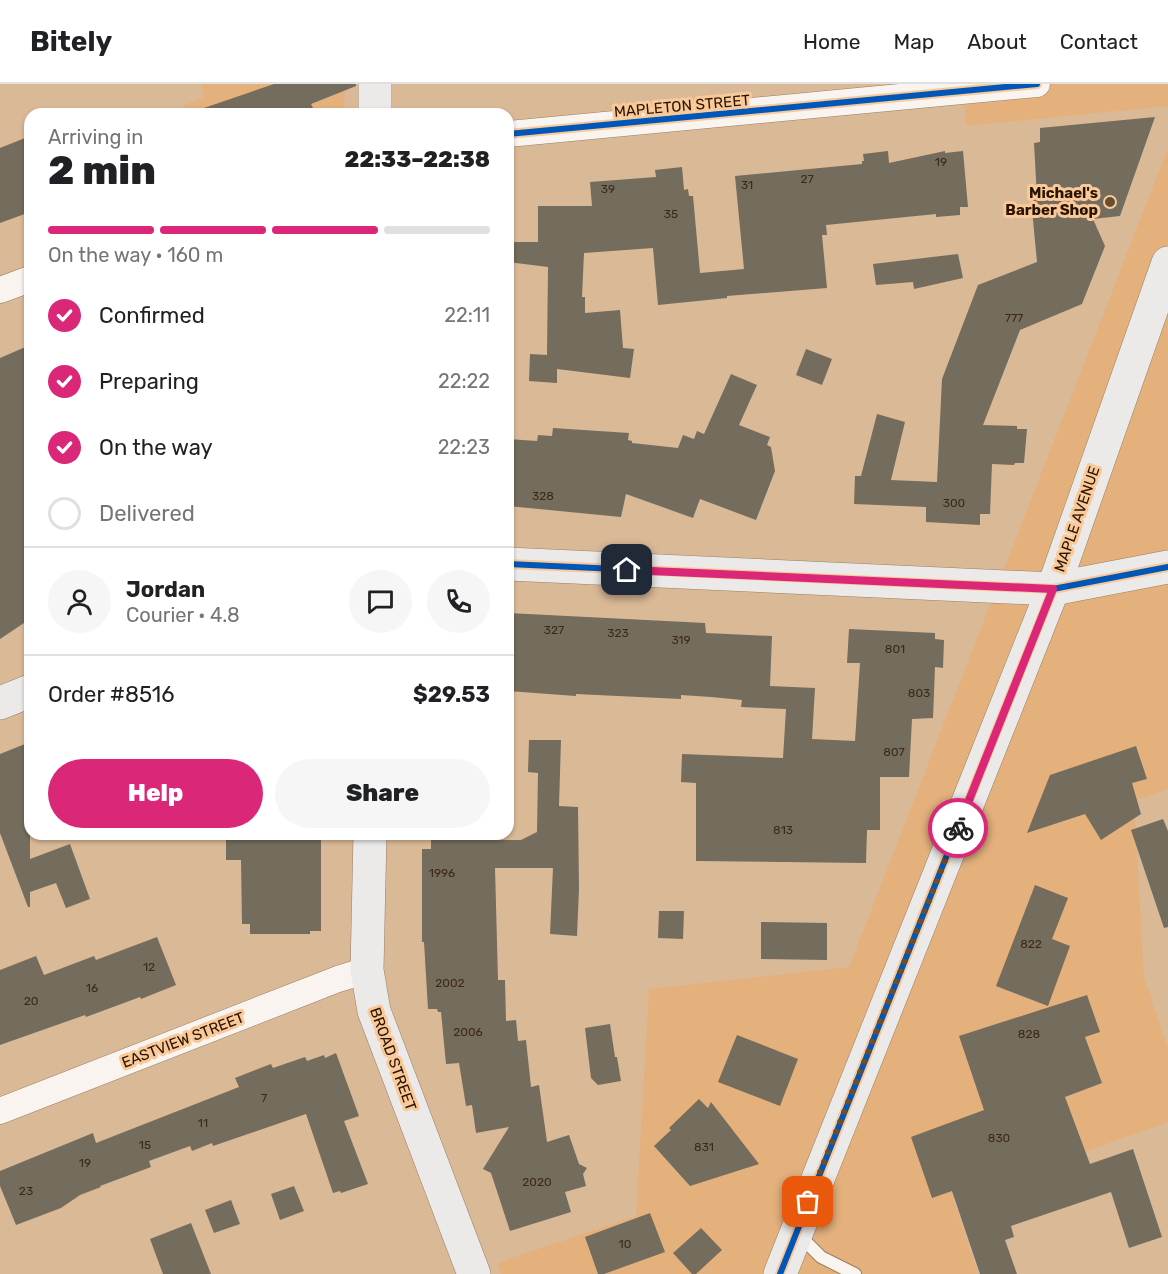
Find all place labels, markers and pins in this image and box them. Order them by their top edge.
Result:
place label: Michael's Barber Shop [1005,184,1098,219]
marker: Michael's Barber Shop [1103,195,1117,209]
pin [601,544,652,595]
pin [782,1176,833,1227]

